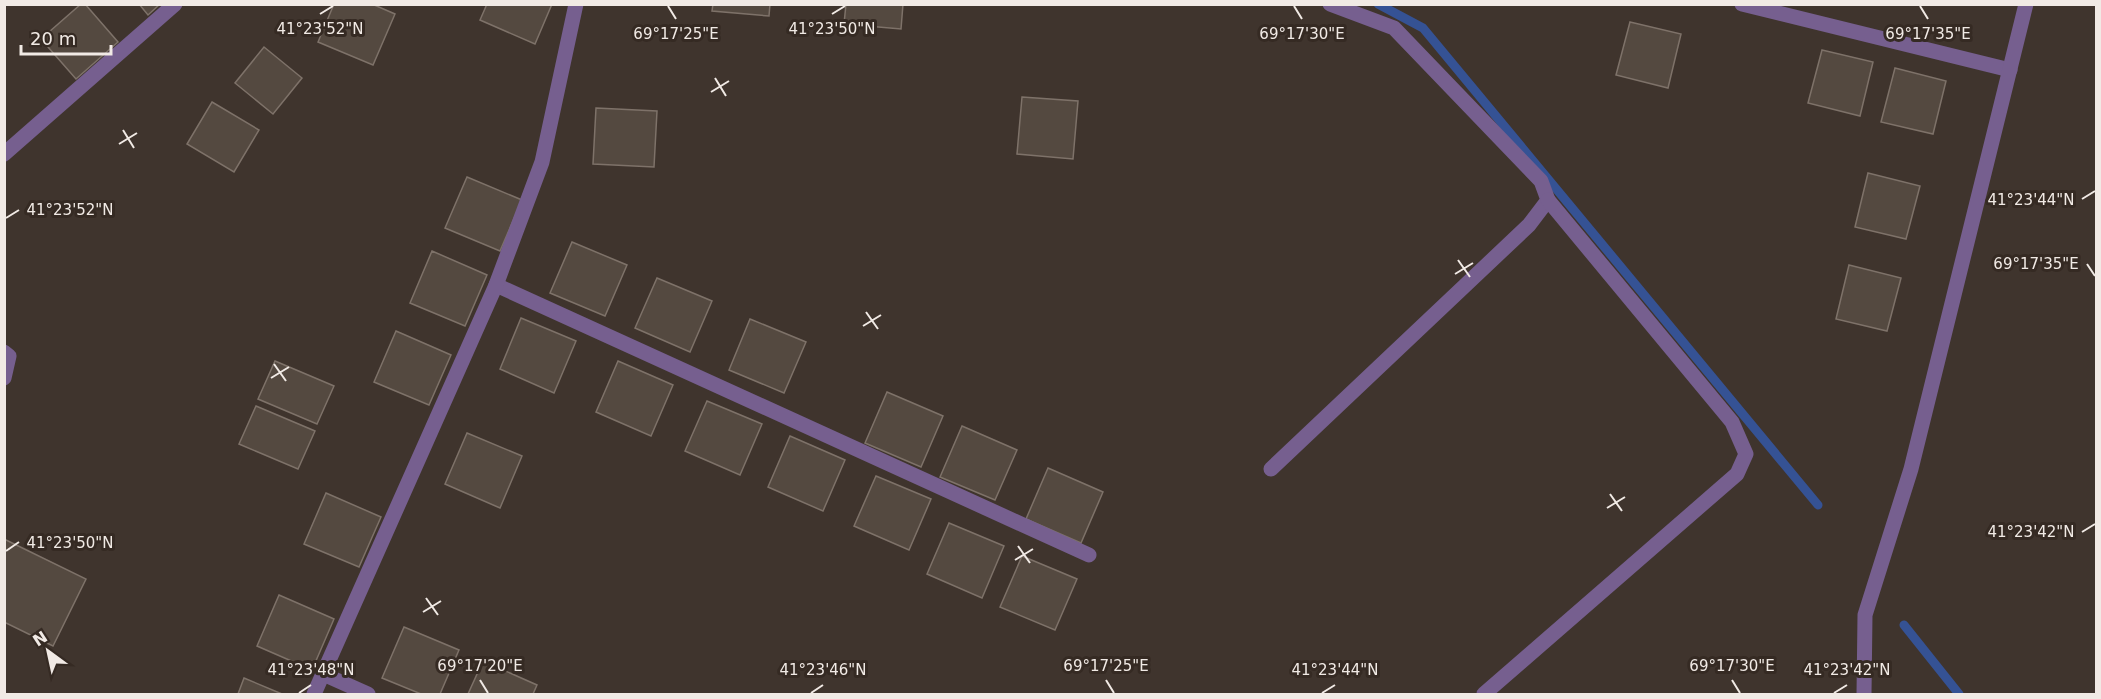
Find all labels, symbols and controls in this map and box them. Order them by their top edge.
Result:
scale bar [21,18,111,56]
text: 41°23'52"N [276,20,364,38]
text: 41°23'50"N [788,20,876,38]
text: 69°17'25"E [633,25,719,43]
text: 69°17'30"E [1259,25,1345,43]
text: 69°17'35"E [1885,25,1971,43]
text: 20 m [30,28,76,49]
text: 41°23'44"N [1987,191,2075,209]
text: 41°23'52"N [26,201,114,219]
text: 69°17'35"E [1993,255,2079,273]
text: 41°23'42"N [1987,523,2075,541]
text: 41°23'50"N [26,534,114,552]
north arrow [18,621,78,681]
text: N [29,627,51,650]
text: 69°17'20"E [437,657,523,675]
text: 69°17'25"E [1063,657,1149,675]
text: 69°17'30"E [1689,657,1775,675]
text: 41°23'48"N [267,661,355,679]
text: 41°23'46"N [779,661,867,679]
text: 41°23'44"N [1291,661,1379,679]
text: 41°23'42"N [1803,661,1891,679]

